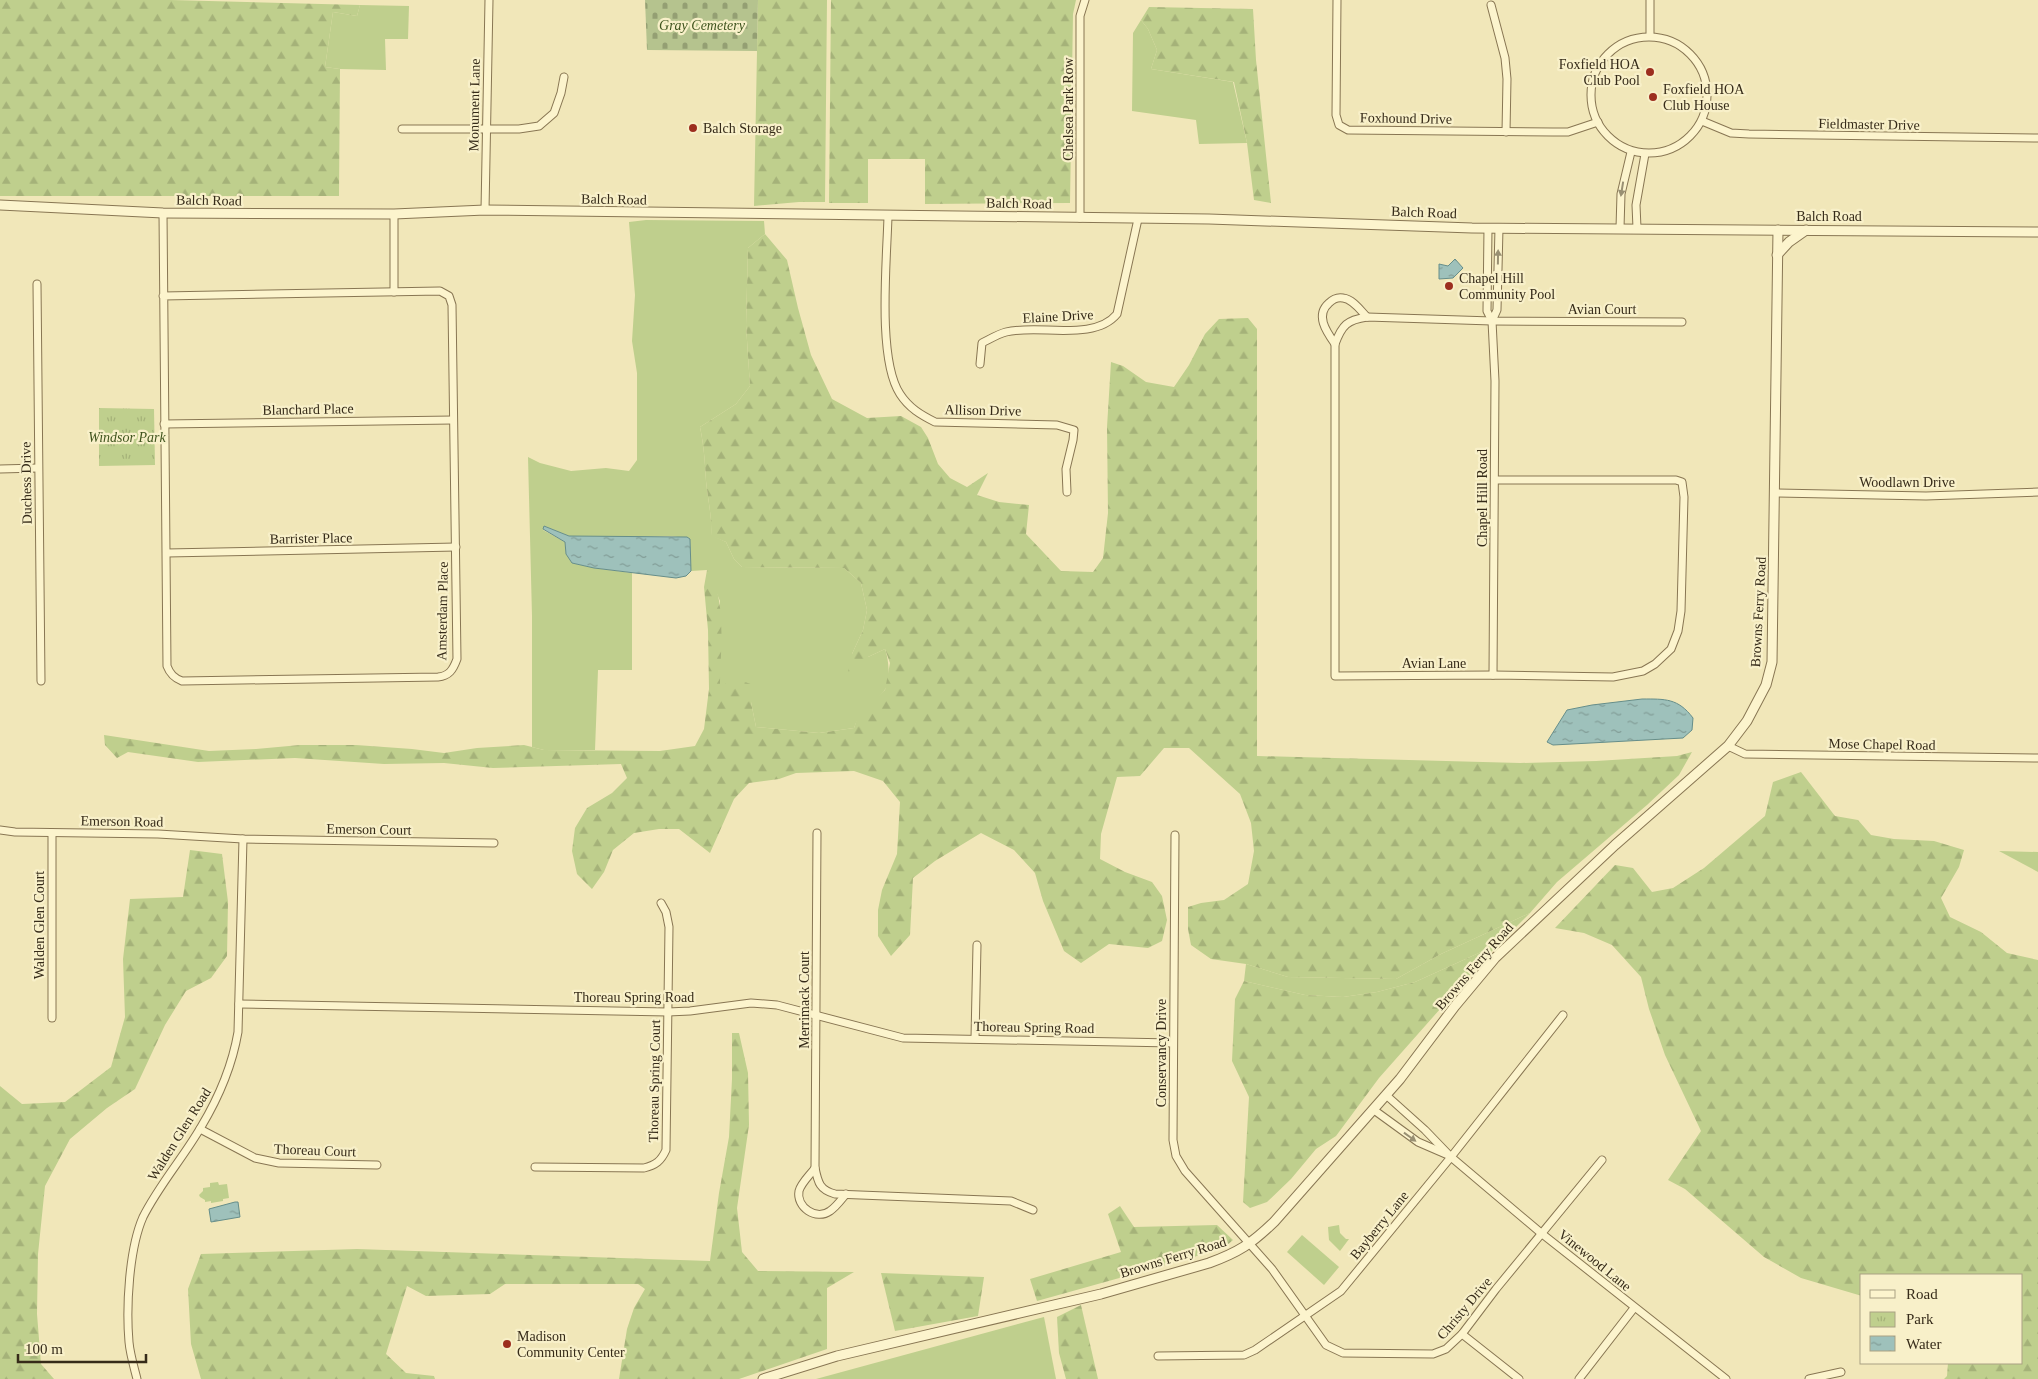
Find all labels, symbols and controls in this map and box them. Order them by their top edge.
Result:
park label: Gray Cemetery [659,18,746,33]
street label: Chelsea Park Row [1061,56,1076,161]
place label: Foxfield HOA Club Pool [1559,57,1641,88]
street label: Monument Lane [466,58,483,152]
marker: Foxfield HOA Club Pool [1644,66,1656,78]
place label: Foxfield HOA Club House [1663,82,1745,113]
marker: Foxfield HOA Club House [1647,91,1659,103]
street label: Foxhound Drive [1360,110,1452,127]
street label: Fieldmaster Drive [1818,116,1920,133]
place label: Balch Storage [703,121,782,136]
marker: Balch Storage [687,122,699,134]
one-way arrow [1618,182,1626,198]
street label: Balch Road [581,191,647,208]
street label: Balch Road [176,192,242,209]
street label: Balch Road [986,195,1052,212]
street label: Balch Road [1391,204,1457,221]
street label: Balch Road [1796,209,1862,224]
one-way arrow [1494,249,1502,265]
place label: Chapel Hill Community Pool [1459,271,1555,302]
marker: Chapel Hill Community Pool [1443,280,1455,292]
street label: Avian Court [1568,302,1636,317]
street label: Elaine Drive [1022,307,1094,326]
street label: Blanchard Place [262,401,354,418]
street label: Allison Drive [945,402,1021,419]
park label: Windsor Park [88,430,166,445]
street label: Duchess Drive [18,441,35,525]
street label: Chapel Hill Road [1475,449,1490,547]
street label: Woodlawn Drive [1859,475,1955,490]
street label: Barrister Place [269,530,353,547]
street label: Browns Ferry Road [1748,556,1769,668]
street label: Amsterdam Place [434,561,451,661]
street label: Avian Lane [1402,656,1466,671]
street label: Mose Chapel Road [1828,736,1936,753]
street label: Emerson Road [80,813,164,830]
street label: Emerson Court [326,821,412,838]
street label: Walden Glen Court [32,871,47,979]
street label: Browns Ferry Road [1432,920,1516,1013]
street label: Merrimack Court [797,951,812,1049]
street label: Thoreau Spring Road [574,990,694,1005]
street label: Conservancy Drive [1154,999,1169,1107]
street label: Thoreau Spring Court [646,1019,663,1143]
street label: Thoreau Spring Road [974,1019,1094,1036]
street label: Walden Glen Road [145,1085,214,1183]
one-way arrow [1404,1131,1417,1141]
street label: Thoreau Court [274,1142,356,1159]
street label: Bayberry Lane [1347,1188,1412,1263]
street label: Vinewood Lane [1555,1227,1634,1294]
street label: Browns Ferry Road [1118,1234,1228,1281]
street label: Christy Drive [1434,1274,1495,1342]
legend [1860,1274,2023,1364]
text: Road [1906,1286,1938,1302]
text: Park [1906,1311,1934,1327]
place label: Madison Community Center [517,1329,625,1360]
scale bar [18,1332,145,1364]
text: Water [1906,1336,1941,1352]
marker: Madison Community Center [501,1338,513,1350]
text: 100 m [25,1341,63,1357]

